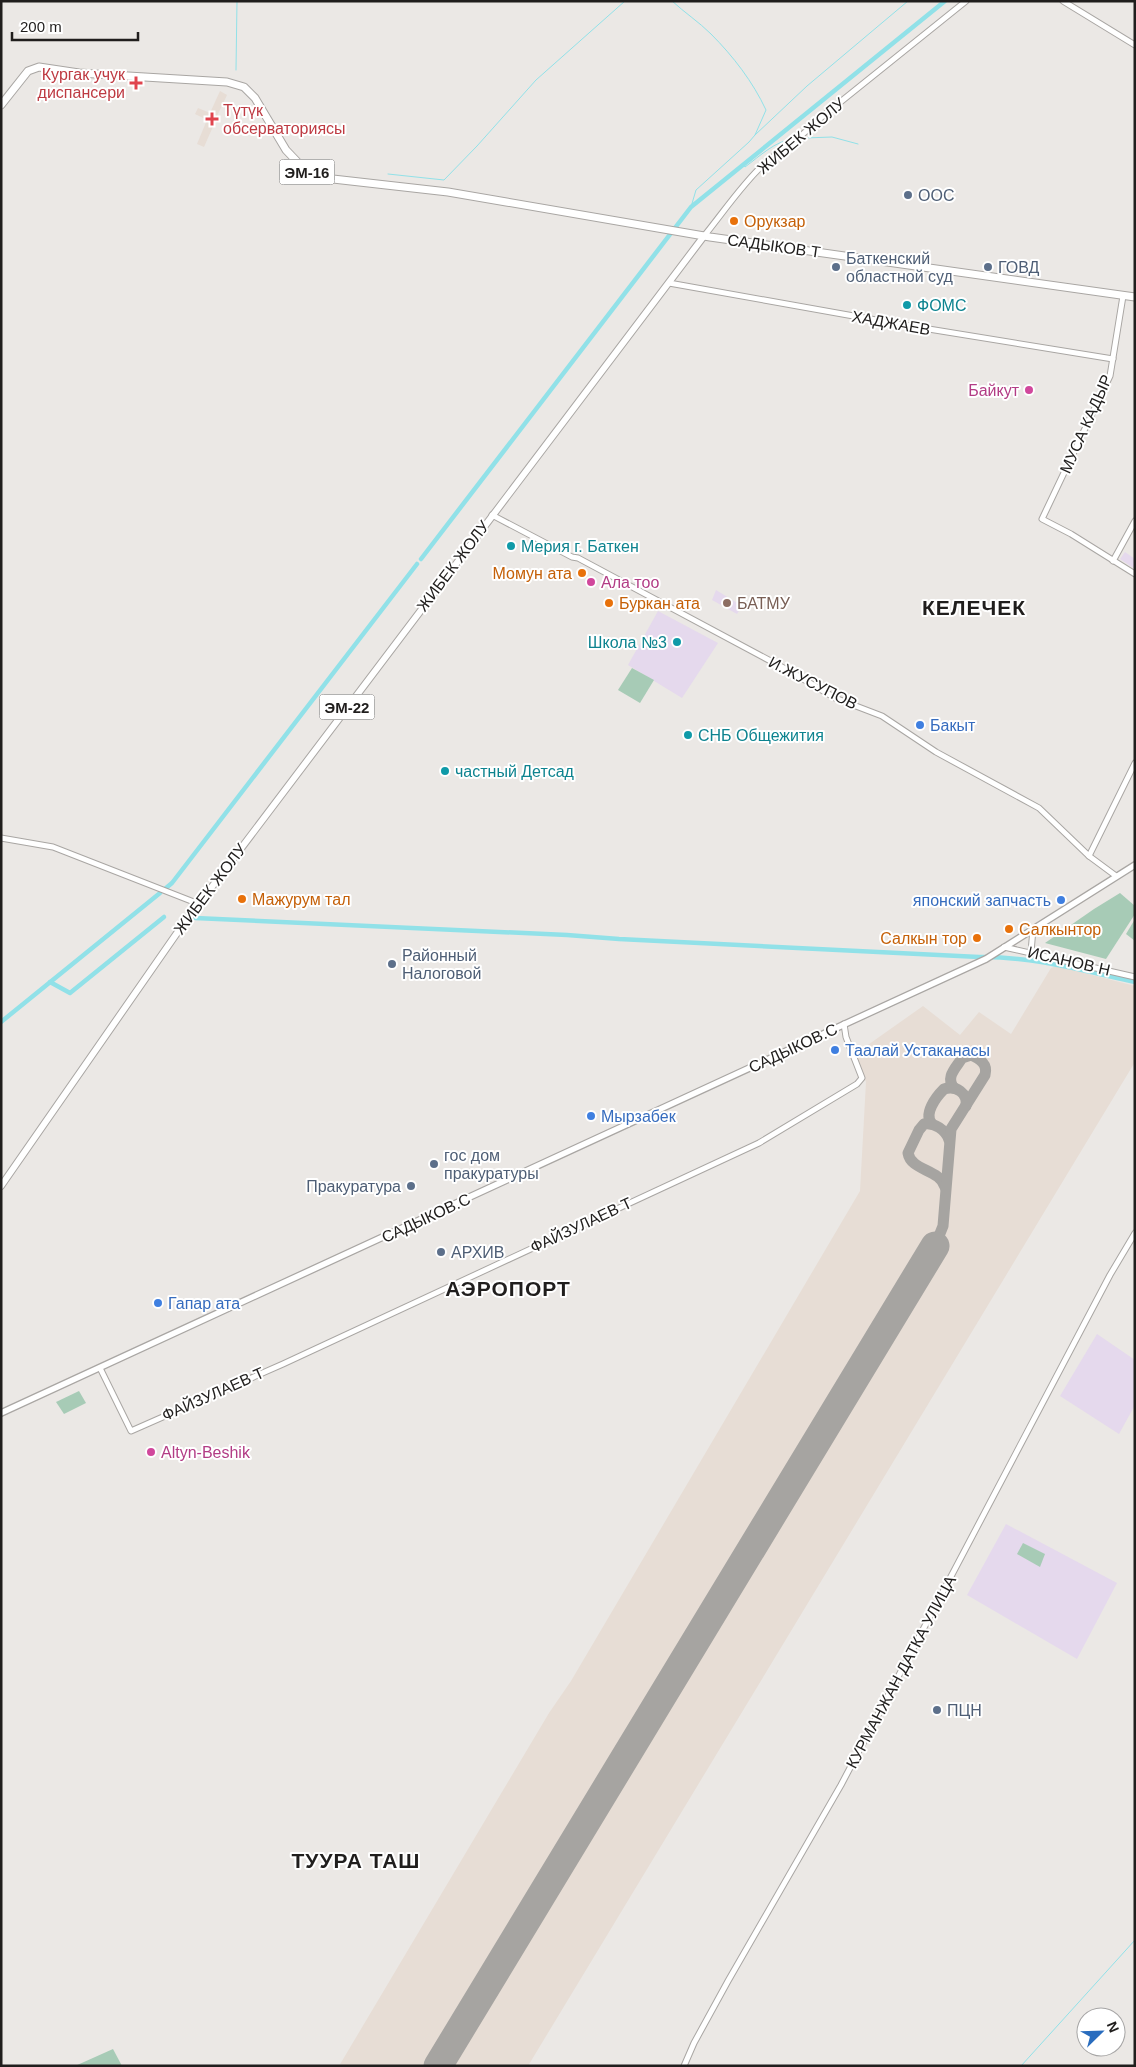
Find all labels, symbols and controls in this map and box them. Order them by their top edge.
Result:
scale bar [12,10,139,42]
text: 200 m [20,18,62,35]
place label: Кургак учук диспансери [38,66,126,101]
marker: Кургак учук диспансери [129,76,143,90]
street label: ЖИБЕК ЖОЛУ [754,94,849,177]
place label: Түтүк обсерваториясы [223,102,346,137]
marker: Түтүк обсерваториясы [205,112,219,126]
road number: ЭМ-16 [280,160,334,184]
place label: ООС [918,187,954,204]
marker: ООС [902,189,914,201]
place label: Орукзар [744,213,806,230]
marker: Орукзар [728,215,740,227]
street label: САДЫКОВ Т [726,231,822,261]
place label: Баткенский областной суд [846,250,953,285]
place label: ГОВД [998,259,1040,276]
marker: Баткенский областной суд [830,261,842,273]
marker: ГОВД [982,261,994,273]
place label: ФОМС [917,297,967,314]
marker: ФОМС [901,299,913,311]
street label: ХАДЖАЕВ [850,308,932,338]
street label: МУСА КАДЫР [1057,372,1115,476]
place label: Байкут [968,382,1020,399]
marker: Байкут [1023,384,1035,396]
street label: ЖИБЕК ЖОЛУ [414,517,493,614]
place label: Мерия г. Бaткен [521,538,639,555]
marker: Мерия г. Бaткен [505,540,517,552]
place label: Момун ата [493,565,572,582]
marker: Момун ата [576,567,588,579]
place label: Ала тоо [601,574,659,591]
marker: Ала тоо [585,576,597,588]
place label: Буркан ата [619,595,700,612]
place label: БАТМУ [737,595,791,612]
district label: КЕЛЕЧЕК [922,596,1026,619]
marker: Буркан ата [603,597,615,609]
marker: БАТМУ [721,597,733,609]
place label: Школа №3 [588,634,667,651]
marker: Школа №3 [671,636,683,648]
street label: И.ЖУСУПОВ [766,653,860,713]
road number: ЭМ-22 [320,694,374,720]
place label: Бакыт [930,717,976,734]
marker: Бакыт [914,719,926,731]
place label: СНБ Общежития [698,727,824,744]
marker: СНБ Общежития [682,729,694,741]
place label: частный Детсад [455,763,575,780]
marker: частный Детсад [439,765,451,777]
street label: ЖИБЕК ЖОЛУ [171,840,250,937]
place label: Мажурум тал [252,891,350,908]
place label: японский запчасть [913,892,1051,909]
marker: Мажурум тал [236,893,248,905]
marker: японский запчасть [1055,894,1067,906]
place label: Салкынтор [1019,921,1101,938]
marker: Салкынтор [1003,923,1015,935]
place label: Салкын тор [880,930,967,947]
marker: Салкын тор [971,932,983,944]
street label: ИСАНОВ Н [1026,943,1112,979]
place label: Районный Налоговой [402,947,481,982]
marker: Районный Налоговой [386,958,398,970]
street label: САДЫКОВ.С [746,1020,840,1076]
place label: Таалай Устаканасы [845,1042,990,1059]
marker: Таалай Устаканасы [829,1044,841,1056]
place label: Мырзабек [601,1108,677,1125]
marker: Мырзабек [585,1110,597,1122]
place label: гос дом пракуратуры [444,1147,539,1182]
marker: гос дом пракуратуры [428,1158,440,1170]
place label: Пракуратура [306,1178,401,1195]
marker: Пракуратура [405,1180,417,1192]
street label: САДЫКОВ.С [379,1190,473,1246]
street label: ФАЙЗУЛАЕВ Т [527,1193,635,1256]
place label: АРХИВ [451,1244,504,1261]
marker: АРХИВ [435,1246,447,1258]
district label: АЭРОПОРТ [445,1277,571,1300]
place label: Гапар ата [168,1295,240,1312]
marker: Гапар ата [152,1297,164,1309]
street label: ФАЙЗУЛАЕВ Т [159,1363,267,1424]
place label: Altyn-Beshik [161,1444,251,1461]
marker: Altyn-Beshik [145,1446,157,1458]
street label: КУРМАНЖАН ДАТКА УЛИЦА [843,1572,959,1771]
place label: ПЦН [947,1702,982,1719]
marker: ПЦН [931,1704,943,1716]
district label: ТУУРА ТАШ [292,1849,420,1872]
north arrow [1076,2007,1126,2057]
text: N [1104,2019,1122,2035]

